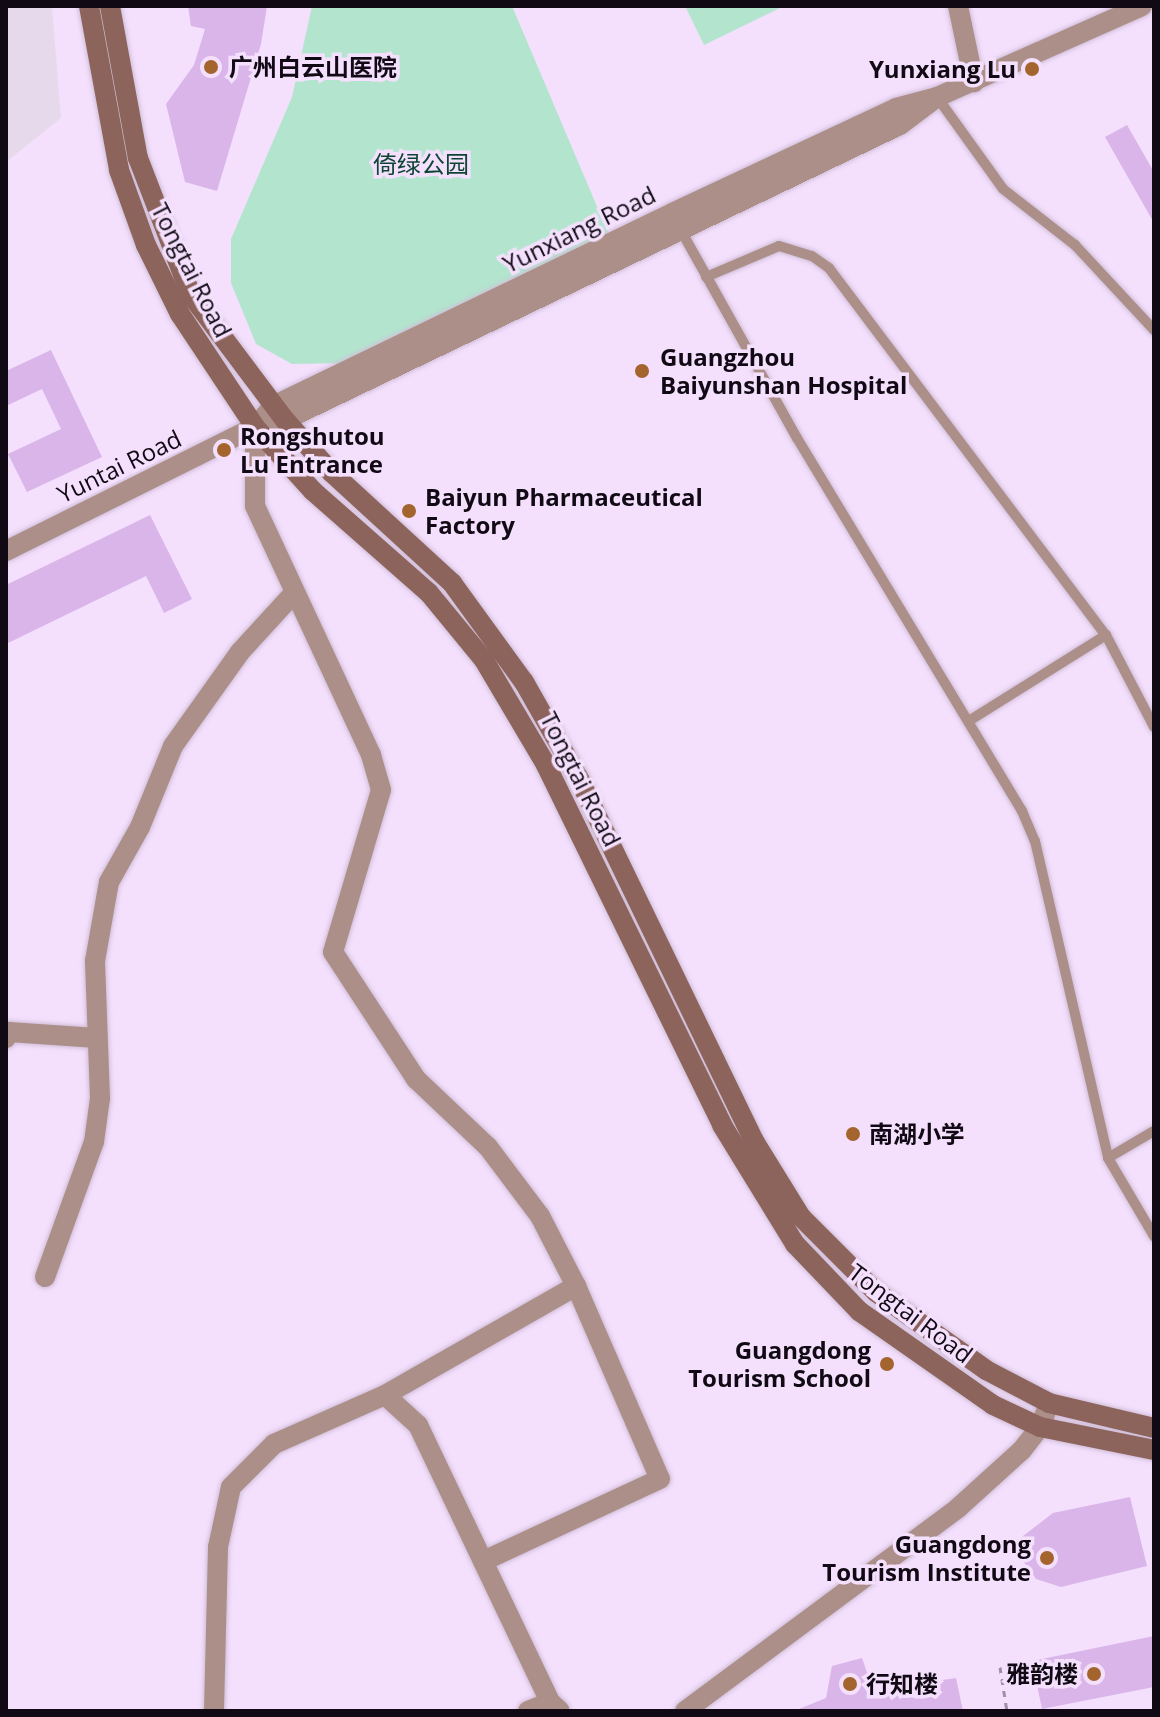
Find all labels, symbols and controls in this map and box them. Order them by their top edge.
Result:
place label: 广州白云山医院 [229,53,397,81]
place label: Yunxiang Lu [869,55,1016,83]
marker: 广州白云山医院 [200,56,222,78]
marker: Yunxiang Lu [1023,60,1041,78]
park label: 倚绿公园 [373,150,469,178]
street label: Yunxiang Road [498,180,660,278]
street label: Tongtai Road [146,198,238,342]
place label: Guangzhou Baiyunshan Hospital [660,343,907,399]
marker: Guangzhou Baiyunshan Hospital [631,360,653,382]
place label: Rongshutou Lu Entrance [240,422,385,478]
street label: Yuntai Road [52,424,186,508]
marker: Rongshutou Lu Entrance [215,441,233,459]
place label: Baiyun Pharmaceutical Factory [425,483,703,539]
marker: Baiyun Pharmaceutical Factory [400,502,418,520]
street label: Tongtai Road [535,707,627,851]
place label: 南湖小学 [869,1120,965,1148]
marker: 南湖小学 [844,1125,862,1143]
street label: Tongtai Road [844,1257,978,1369]
place label: Guangdong Tourism School [688,1336,871,1392]
marker: Guangdong Tourism School [878,1355,896,1373]
place label: Guangdong Tourism Institute [822,1530,1031,1586]
marker: Guangdong Tourism Institute [1038,1549,1056,1567]
place label: 雅韵楼 [1006,1660,1078,1688]
marker: 雅韵楼 [1085,1665,1103,1683]
place label: 行知楼 [866,1670,938,1698]
marker: 行知楼 [841,1675,859,1693]

